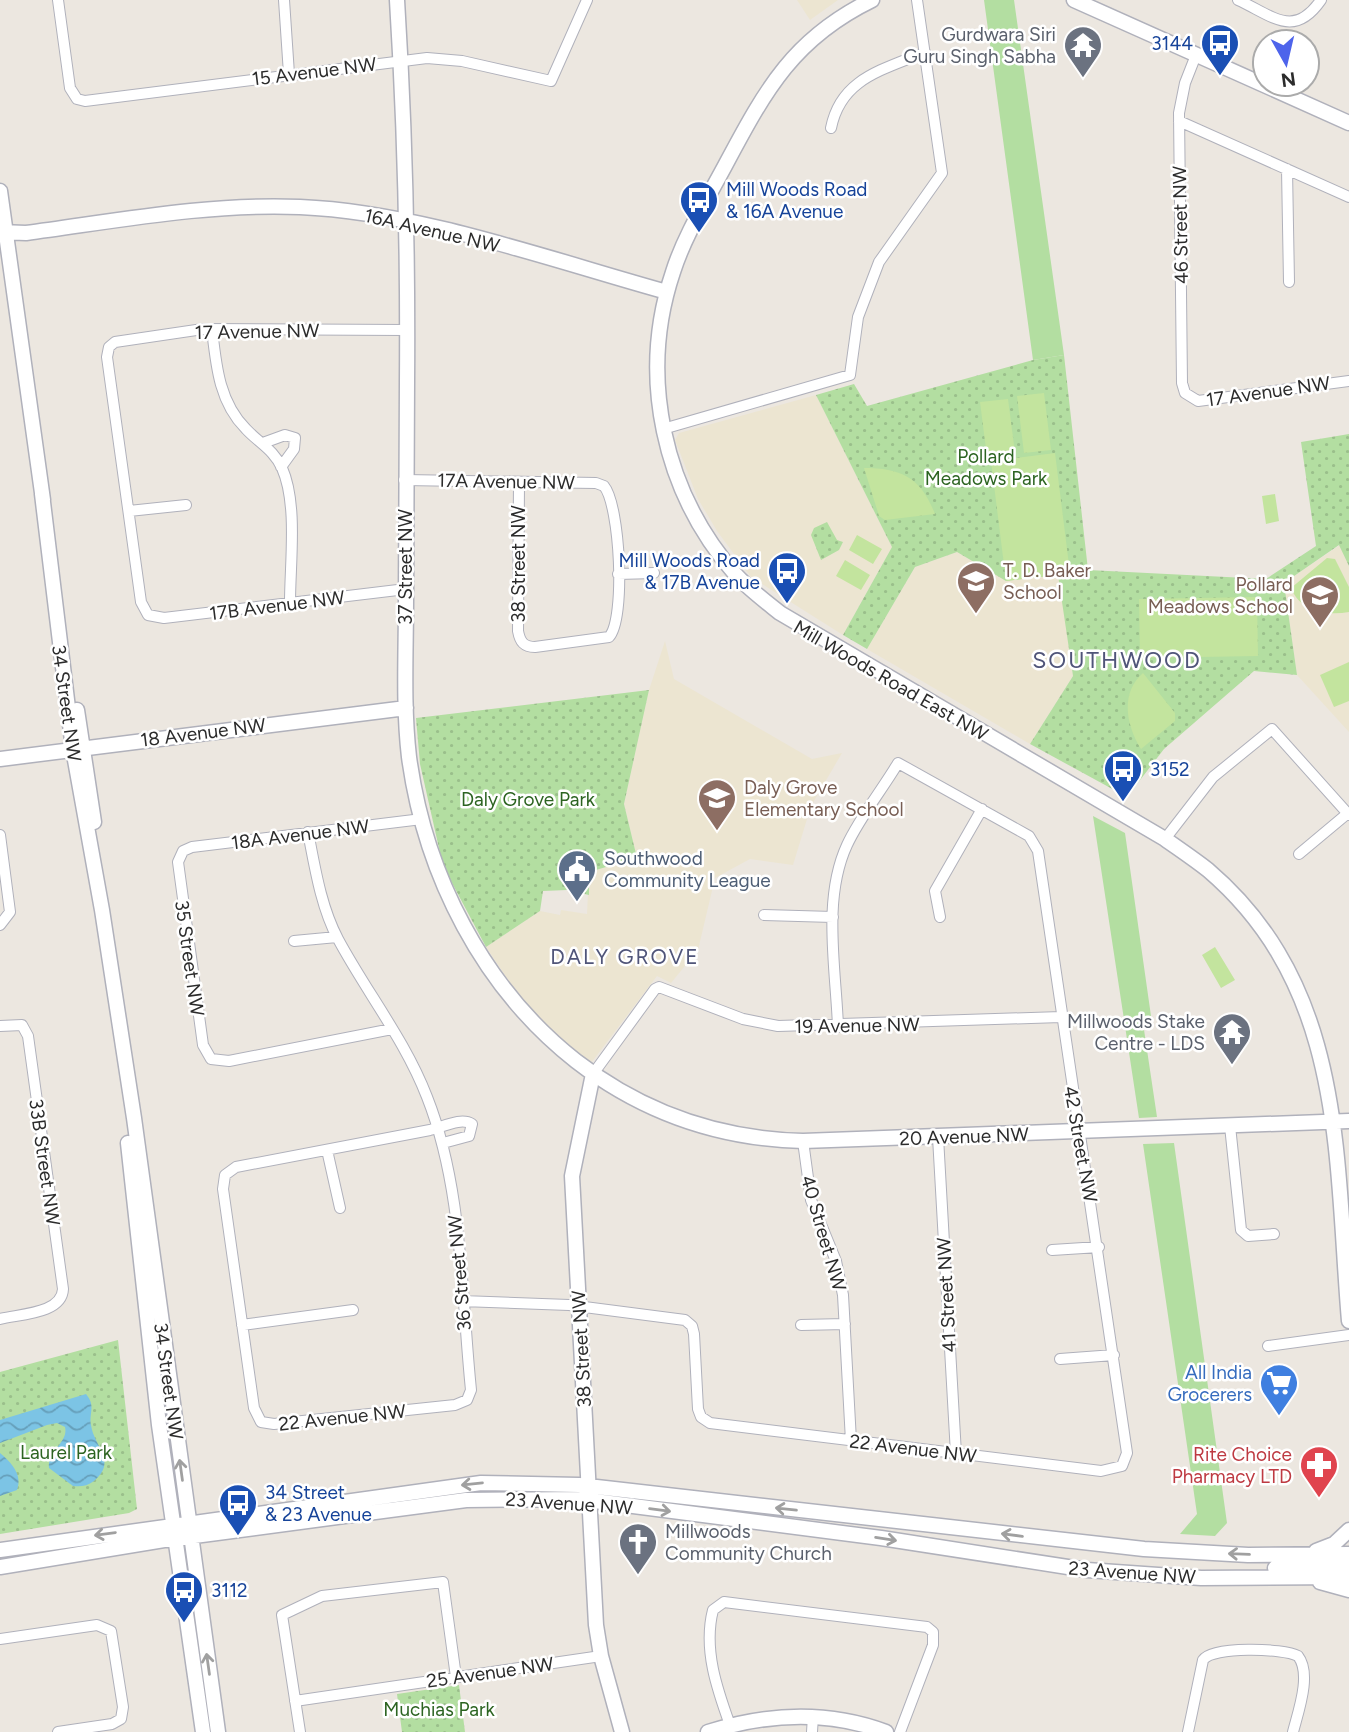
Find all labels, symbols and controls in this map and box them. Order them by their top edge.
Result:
bus stop icon: 3144 [1199,22,1241,77]
place label: Gurdwara Siri Guru Singh Sabha [903,23,1056,68]
temple icon: Gurdwara Siri Guru Singh Sabha [1062,24,1104,79]
north arrow [1251,28,1321,98]
place label: 3144 [1151,32,1193,55]
street label: 15 Avenue NW [250,52,378,91]
text: N [1279,67,1297,92]
street label: 46 Street NW [1168,165,1193,284]
place label: Mill Woods Road & 16A Avenue [726,178,867,223]
bus stop icon: Mill Woods Road & 16A Avenue [678,179,720,234]
street label: 16A Avenue NW [362,204,502,257]
street label: 17 Avenue NW [194,319,320,344]
street label: 17 Avenue NW [1205,371,1332,412]
park label: Pollard Meadows Park [925,445,1048,490]
street label: 17A Avenue NW [437,469,576,494]
street label: 38 Street NW [507,504,530,623]
street label: 37 Street NW [394,508,417,625]
place label: Mill Woods Road & 17B Avenue [619,549,760,594]
bus stop icon: Mill Woods Road & 17B Avenue [766,550,808,605]
place label: T. D. Baker School [1003,559,1092,604]
school or university icon: T. D. Baker School [955,560,997,615]
place label: Pollard Meadows School [1148,573,1293,618]
school or university icon: Pollard Meadows School [1299,574,1341,629]
street label: 17B Avenue NW [208,586,347,625]
street label: Mill Woods Road East NW [789,615,993,746]
street label: 34 Street NW [47,643,86,764]
district label: SOUTHWOOD [1032,646,1202,674]
street label: 18 Avenue NW [139,713,268,752]
bus stop icon: 3152 [1102,748,1144,803]
place label: 3152 [1150,758,1190,781]
place label: Daly Grove Elementary School [744,776,904,821]
school or university icon: Daly Grove Elementary School [696,777,738,832]
park label: Daly Grove Park [461,788,596,811]
street label: 18A Avenue NW [230,815,371,854]
place label: Southwood Community League [604,847,771,892]
public building icon: Southwood Community League [556,848,598,903]
street label: 35 Street NW [170,899,209,1018]
district label: DALY GROVE [550,944,700,969]
place label: Millwoods Stake Centre - LDS [1067,1010,1205,1055]
temple icon: Millwoods Stake Centre - LDS [1211,1011,1253,1066]
street label: 19 Avenue NW [794,1013,921,1038]
street label: 42 Street NW [1059,1084,1102,1205]
street label: 33B Street NW [24,1097,65,1228]
street label: 20 Avenue NW [899,1123,1030,1150]
street label: 40 Street NW [796,1173,851,1294]
street label: 36 Street NW [443,1213,476,1332]
street label: 41 Street NW [932,1236,961,1353]
street label: 38 Street NW [567,1289,596,1408]
street label: 34 Street NW [149,1321,188,1442]
place label: All India Grocerers [1167,1361,1252,1406]
supermarket icon: All India Grocerers [1258,1362,1300,1417]
street label: 22 Avenue NW [277,1399,408,1436]
street label: 22 Avenue NW [848,1429,979,1468]
park label: Laurel Park [20,1441,113,1464]
place label: Rite Choice Pharmacy LTD [1172,1443,1292,1488]
pharmacy icon: Rite Choice Pharmacy LTD [1298,1444,1340,1499]
one-way arrow [174,1459,187,1481]
one-way arrow [461,1478,484,1491]
place label: 34 Street & 23 Avenue [265,1481,372,1526]
bus stop icon: 34 Street & 23 Avenue [217,1482,259,1537]
street label: 23 Avenue NW [505,1488,634,1519]
one-way arrow [775,1502,798,1515]
one-way arrow [649,1504,671,1517]
place label: Millwoods Community Church [665,1520,832,1565]
church icon: Millwoods Community Church [617,1521,659,1576]
one-way arrow [94,1528,117,1541]
one-way arrow [1001,1528,1024,1541]
one-way arrow [874,1533,897,1546]
one-way arrow [1227,1548,1250,1561]
street label: 23 Avenue NW [1068,1557,1197,1588]
bus stop icon: 3112 [163,1569,205,1624]
place label: 3112 [211,1579,248,1602]
street label: 25 Avenue NW [425,1652,556,1693]
one-way arrow [201,1654,214,1676]
park label: Muchias Park [383,1698,495,1721]

